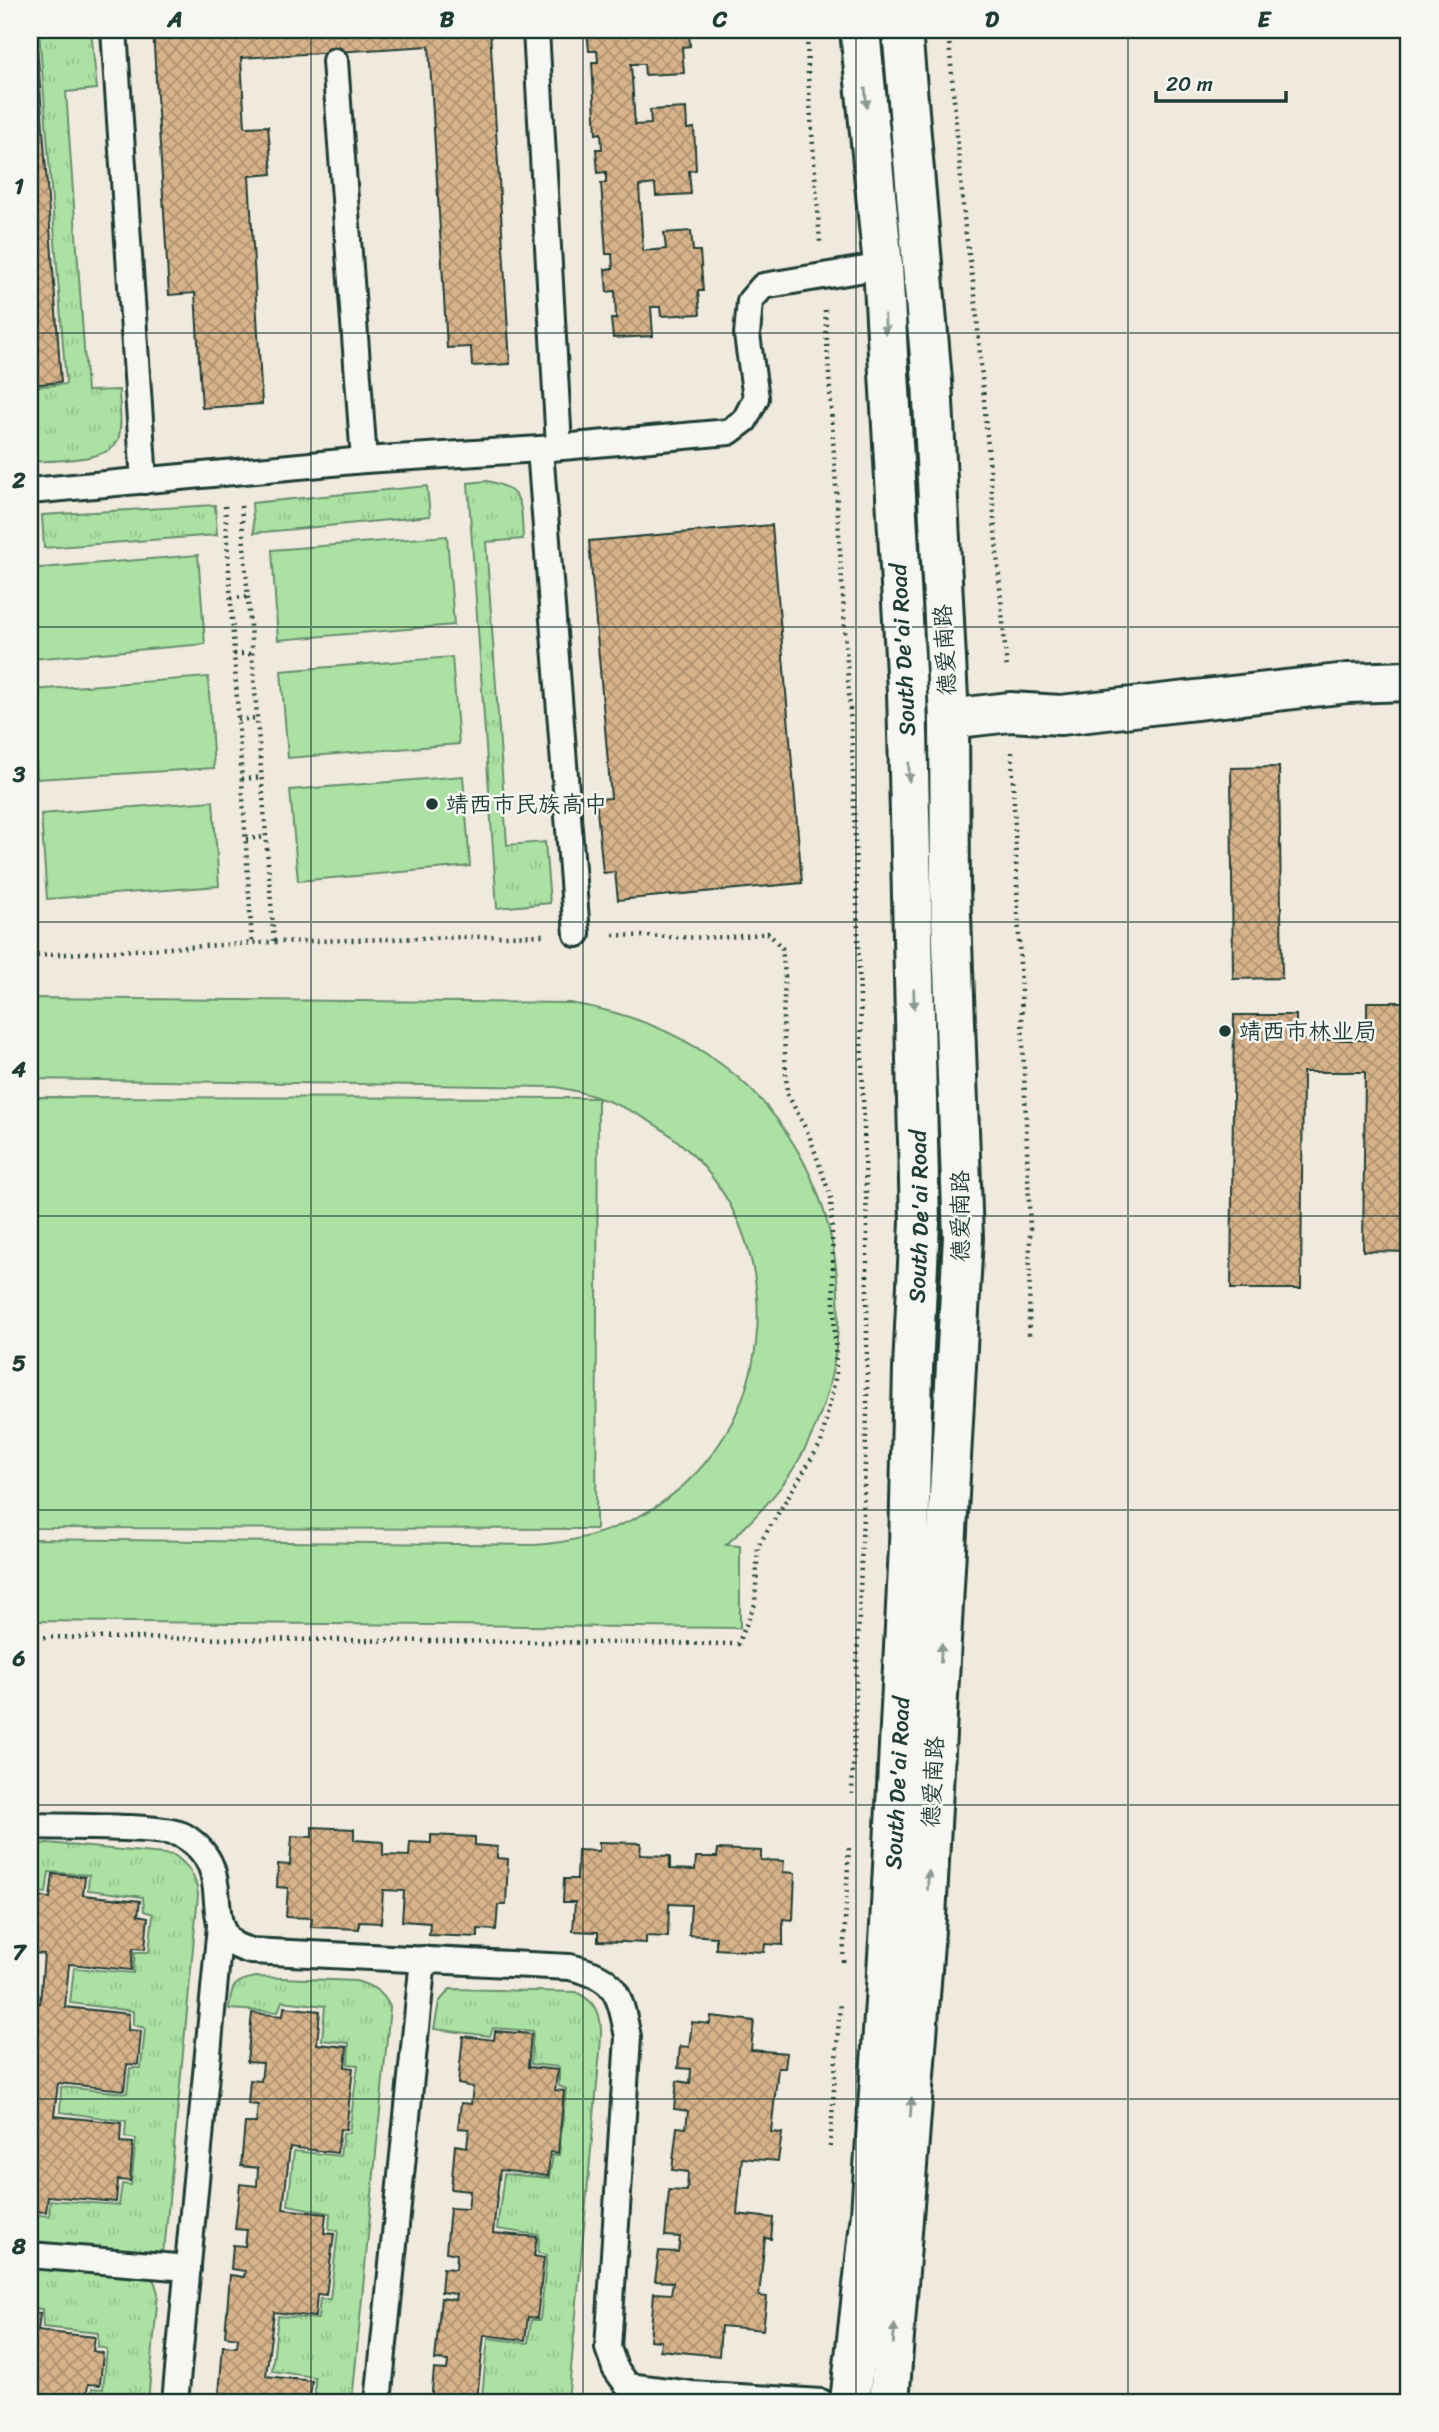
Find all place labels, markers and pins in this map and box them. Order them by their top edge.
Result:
place label: 靖西市民族高中 [446,784,607,825]
marker: 靖西市民族高中 [424,796,440,812]
place label: 靖西市林业局 [1239,1011,1377,1052]
marker: 靖西市林业局 [1217,1023,1233,1039]

